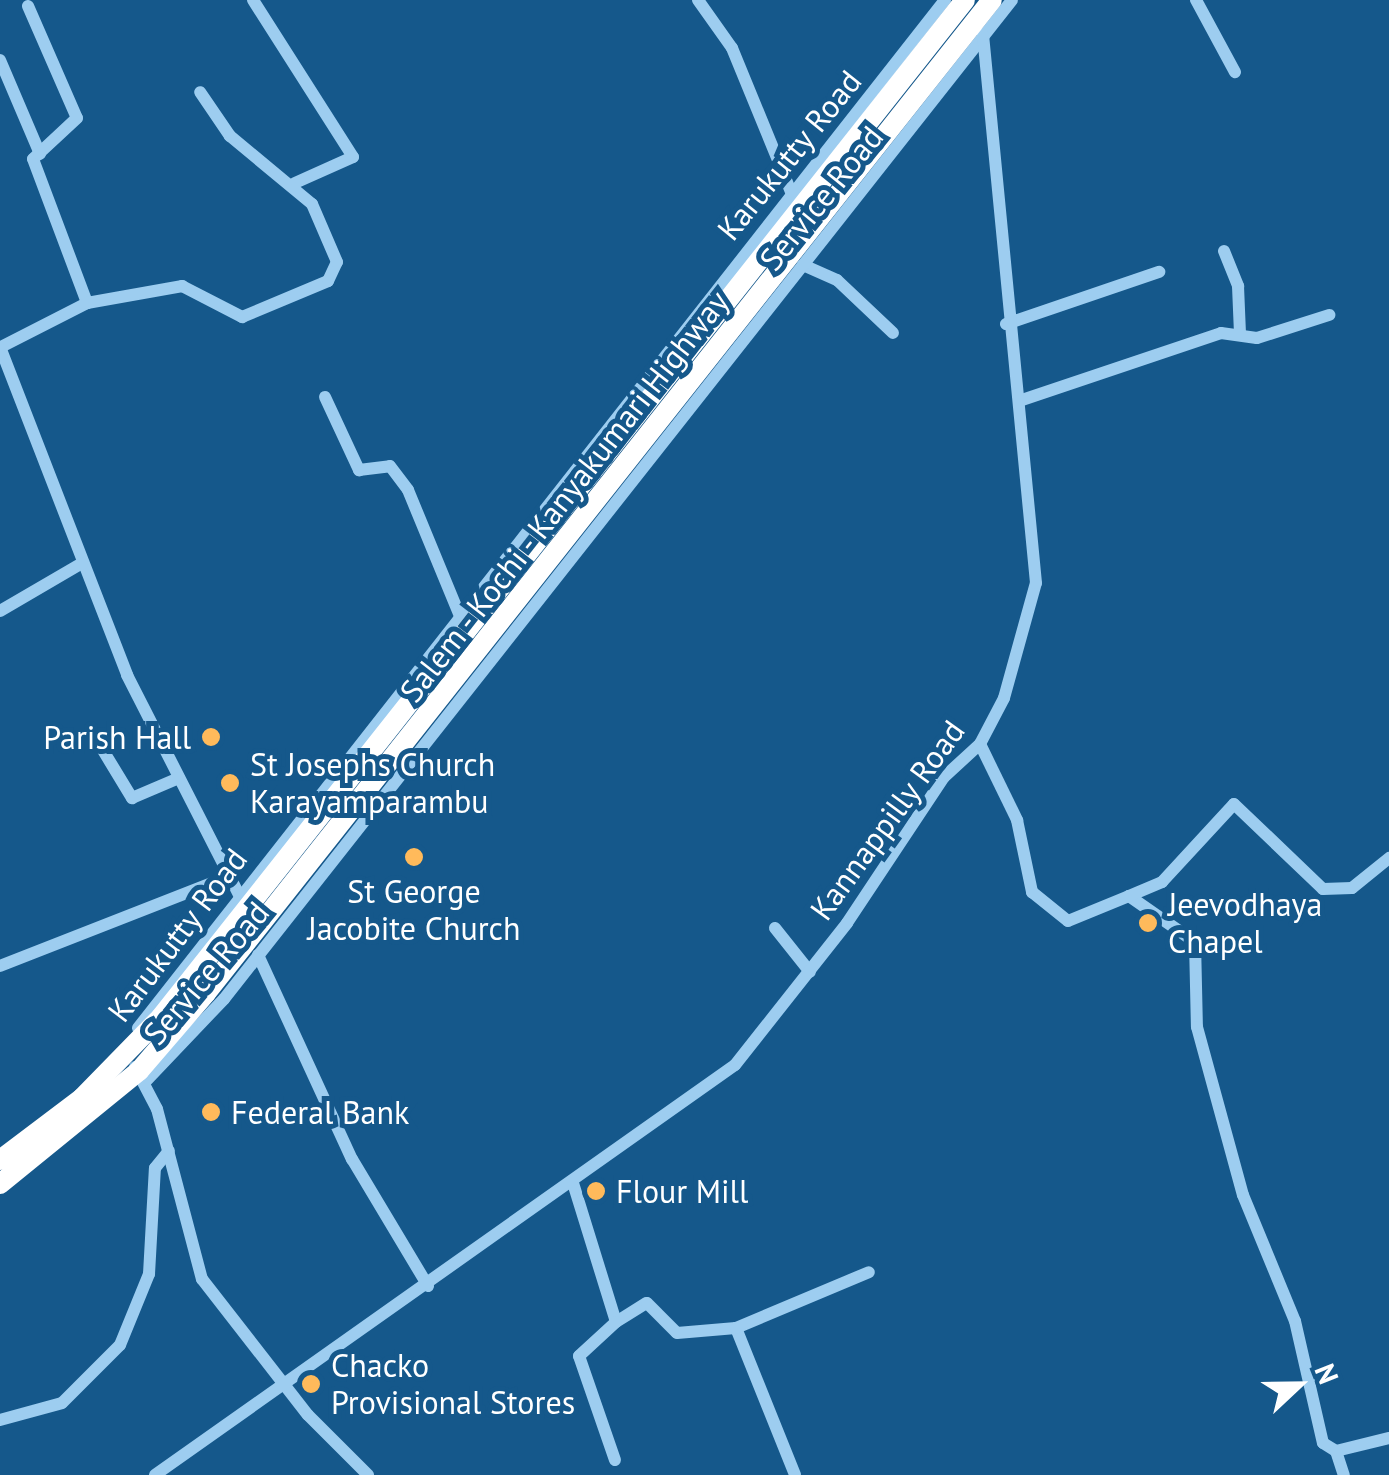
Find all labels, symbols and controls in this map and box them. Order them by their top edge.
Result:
street label: Karukutty Road [709,62,869,248]
street label: Service Road [751,118,891,278]
street label: Salem - Kochi - Kanyakumari Highway [388,279,740,713]
street label: Kannappilly Road [801,712,973,928]
place label: Parish Hall [43,718,191,756]
marker: Parish Hall [200,726,222,748]
place label: St Josephs Church Karayamparambu [250,746,495,821]
marker: St Josephs Church Karayamparambu [219,772,241,794]
street label: Karukutty Road [99,840,255,1030]
marker: St George Jacobite Church [403,846,425,868]
place label: St George Jacobite Church [307,873,521,948]
place label: Jeevodhaya Chapel [1168,886,1322,961]
street label: Service Road [135,894,277,1052]
marker: Jeevodhaya Chapel [1137,912,1159,934]
place label: Federal Bank [231,1093,409,1131]
marker: Federal Bank [200,1101,222,1123]
place label: Flour Mill [616,1172,748,1210]
marker: Flour Mill [585,1180,607,1202]
north arrow [1249,1335,1349,1435]
place label: Chacko Provisional Stores [331,1347,575,1422]
text: N [1307,1358,1348,1389]
marker: Chacko Provisional Stores [300,1373,322,1395]

